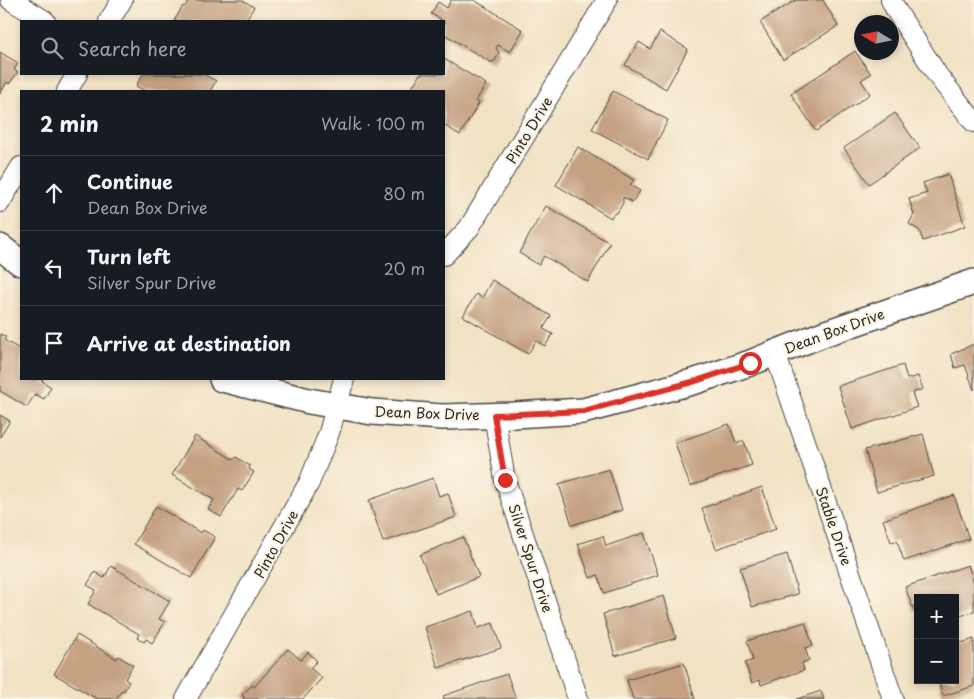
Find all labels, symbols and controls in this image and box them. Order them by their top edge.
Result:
north arrow [854,15,899,60]
search box [20,20,445,75]
icon: search [38,34,66,62]
text: Search here [78,34,187,62]
street label: Pinto Drive [501,93,557,167]
text: 2 min [40,107,99,139]
text: Walk · 100 m [321,111,425,135]
text: Continue [87,167,173,195]
icon: ahead [40,179,68,207]
text: 80 m [383,181,425,205]
text: Dean Box Drive [87,195,207,219]
text: Turn left [87,242,171,270]
icon: left [40,254,68,282]
text: 20 m [384,256,425,280]
text: Silver Spur Drive [87,270,216,294]
street label: Dean Box Drive [781,303,887,359]
icon: arrive [40,329,68,357]
text: Arrive at destination [87,329,291,357]
route start [739,352,762,375]
street label: Dean Box Drive [374,401,480,425]
route end [494,469,517,492]
street label: Stable Drive [811,484,857,568]
street label: Silver Spur Drive [504,501,558,615]
street label: Pinto Drive [249,506,303,582]
map controls [914,594,959,684]
button: + [914,594,959,639]
button: − [914,639,959,684]

